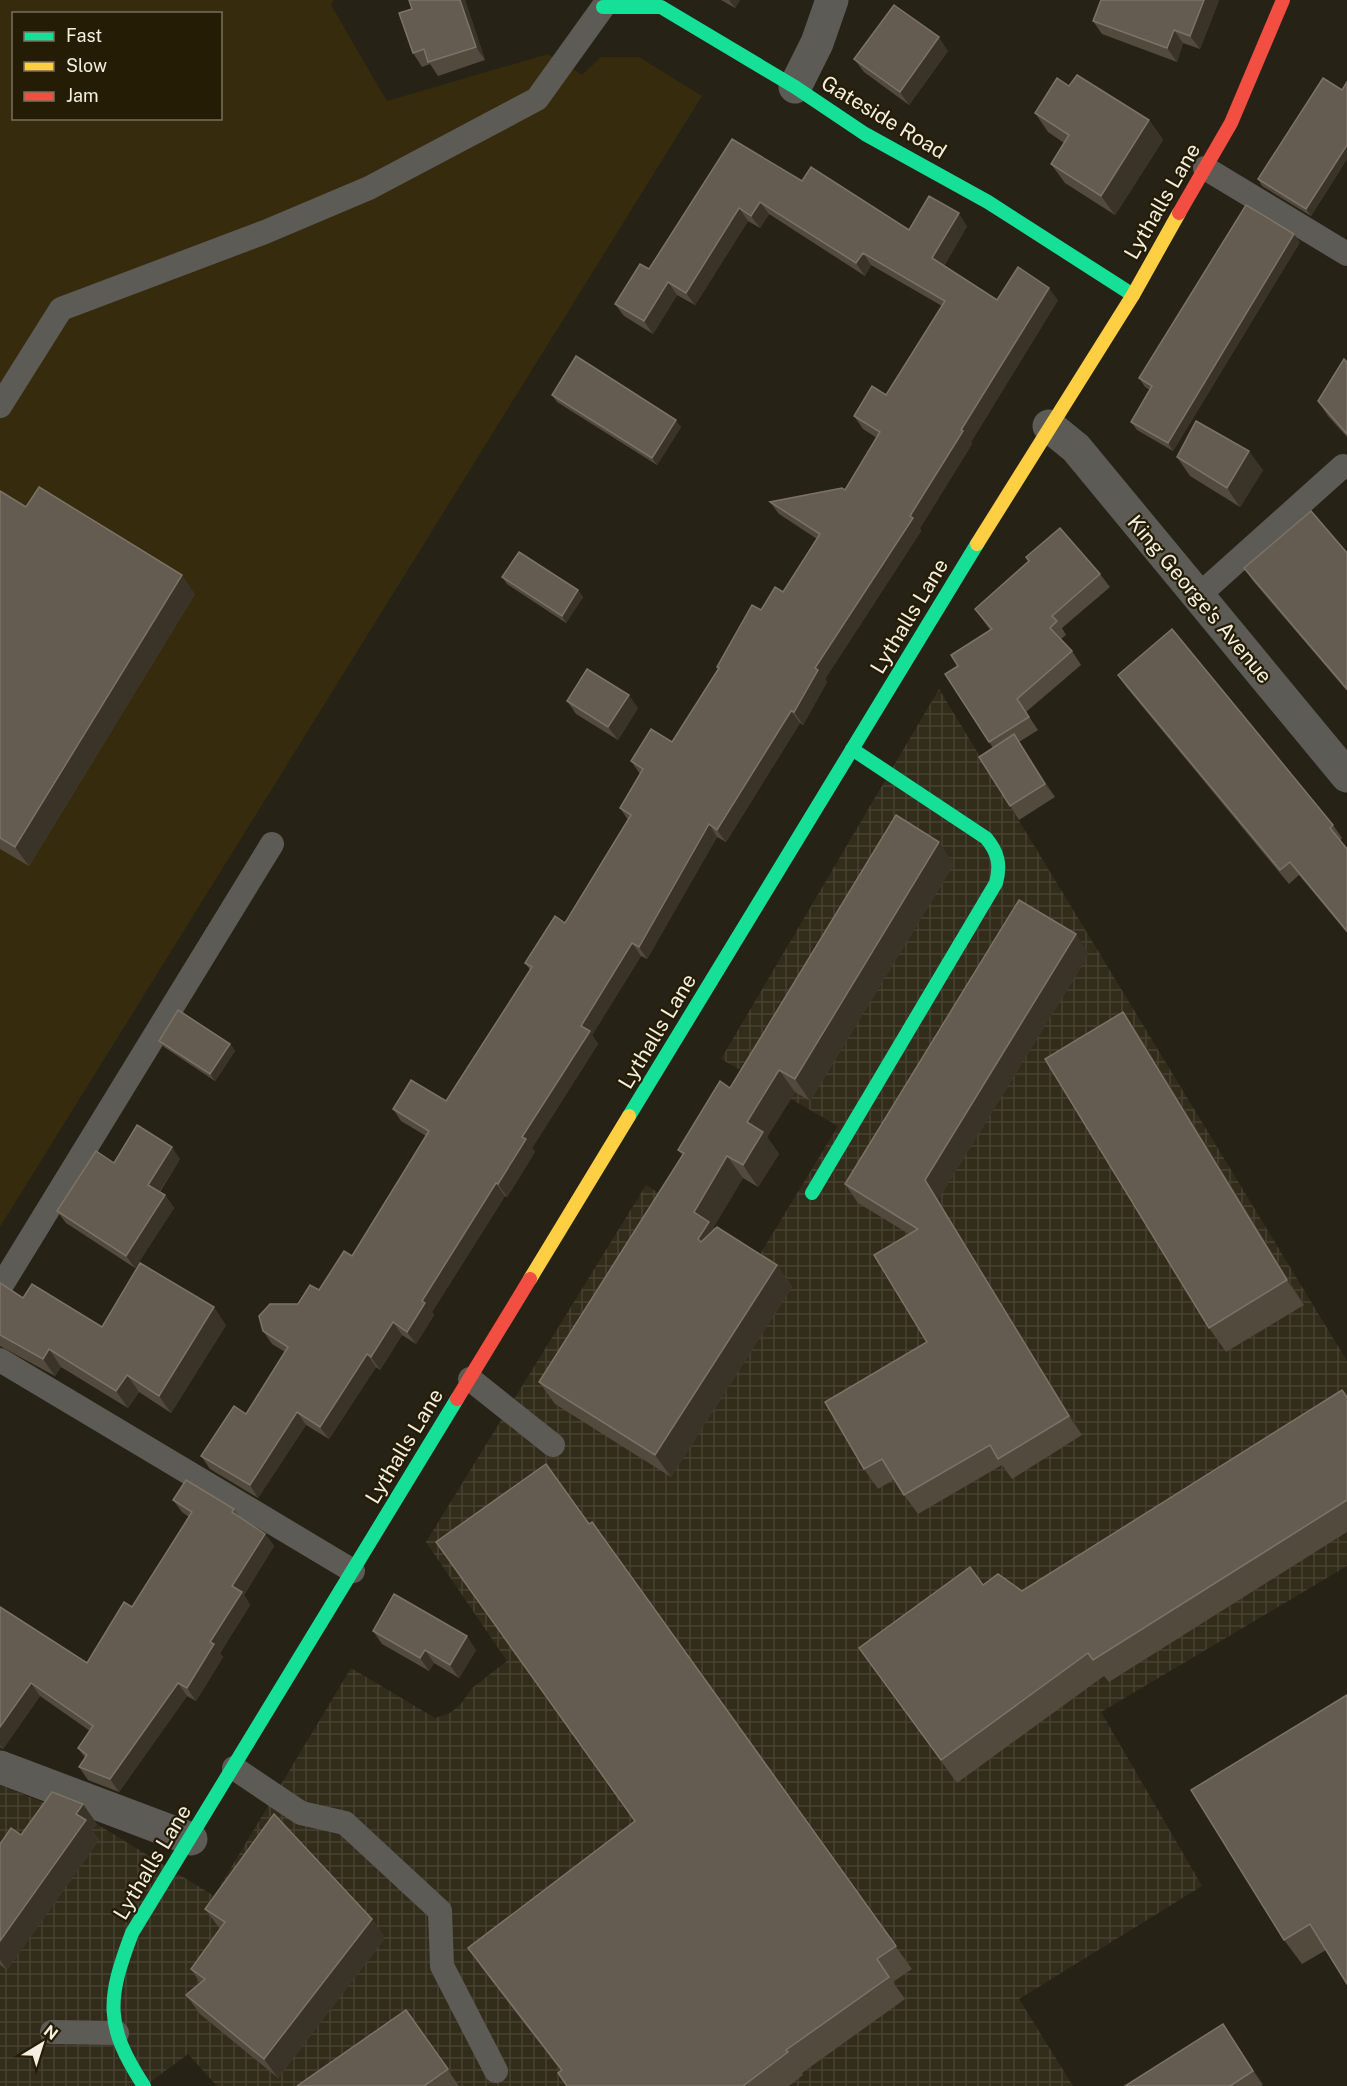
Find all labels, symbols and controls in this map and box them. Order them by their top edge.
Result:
legend [12,12,222,120]
text: Fast [66,25,102,46]
text: Slow [66,55,107,76]
street label: Gateside Road [817,70,951,164]
text: Jam [66,85,99,106]
street label: Lythalls Lane [1119,139,1205,263]
street label: King George's Avenue [1122,510,1278,688]
street label: Lythalls Lane [865,554,953,678]
street label: Lythalls Lane [613,969,701,1093]
street label: Lythalls Lane [360,1384,448,1508]
street label: Lythalls Lane [108,1800,196,1924]
north arrow [12,2014,72,2074]
text: N [40,2021,62,2044]

